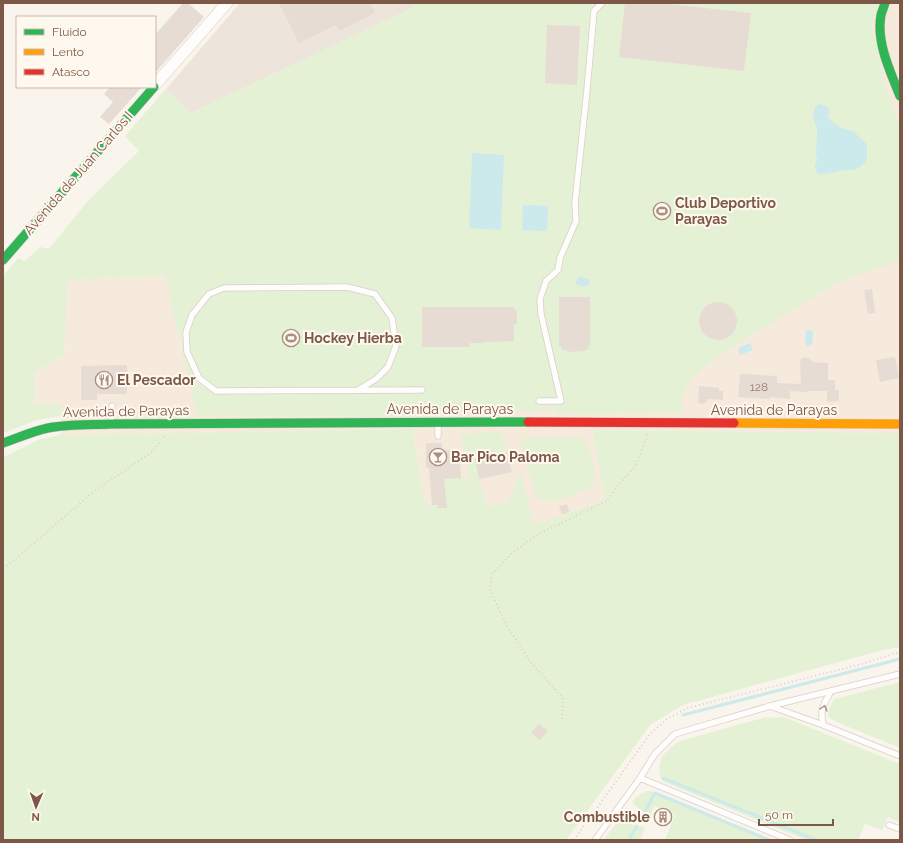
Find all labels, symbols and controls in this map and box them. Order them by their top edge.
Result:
legend [16,16,156,88]
text: Fluido [52,25,87,39]
text: Lento [52,45,84,59]
text: Atasco [52,65,90,79]
street label: Avenida de Juan Carlos I [20,108,136,238]
place label: Club Deportivo Parayas [675,195,777,227]
sports icon: Club Deportivo Parayas [652,201,672,221]
sports icon: Hockey Hierba [281,328,301,348]
place label: Hockey Hierba [304,330,402,346]
restaurant icon: El Pescador [94,370,114,390]
place label: El Pescador [117,372,196,388]
house number: 128 [750,380,768,394]
street label: Avenida de Parayas [387,401,513,417]
street label: Avenida de Parayas [63,402,190,420]
street label: Avenida de Parayas [711,402,837,418]
bar icon: Bar Pico Paloma [428,447,448,467]
place label: Bar Pico Paloma [451,449,560,465]
one-way arrow [819,704,827,711]
north arrow [16,787,56,827]
scale bar [759,801,833,827]
building icon: Combustible [653,807,673,827]
text: 50 m [765,808,793,822]
place label: Combustible [564,809,651,825]
text: N [31,810,40,823]

